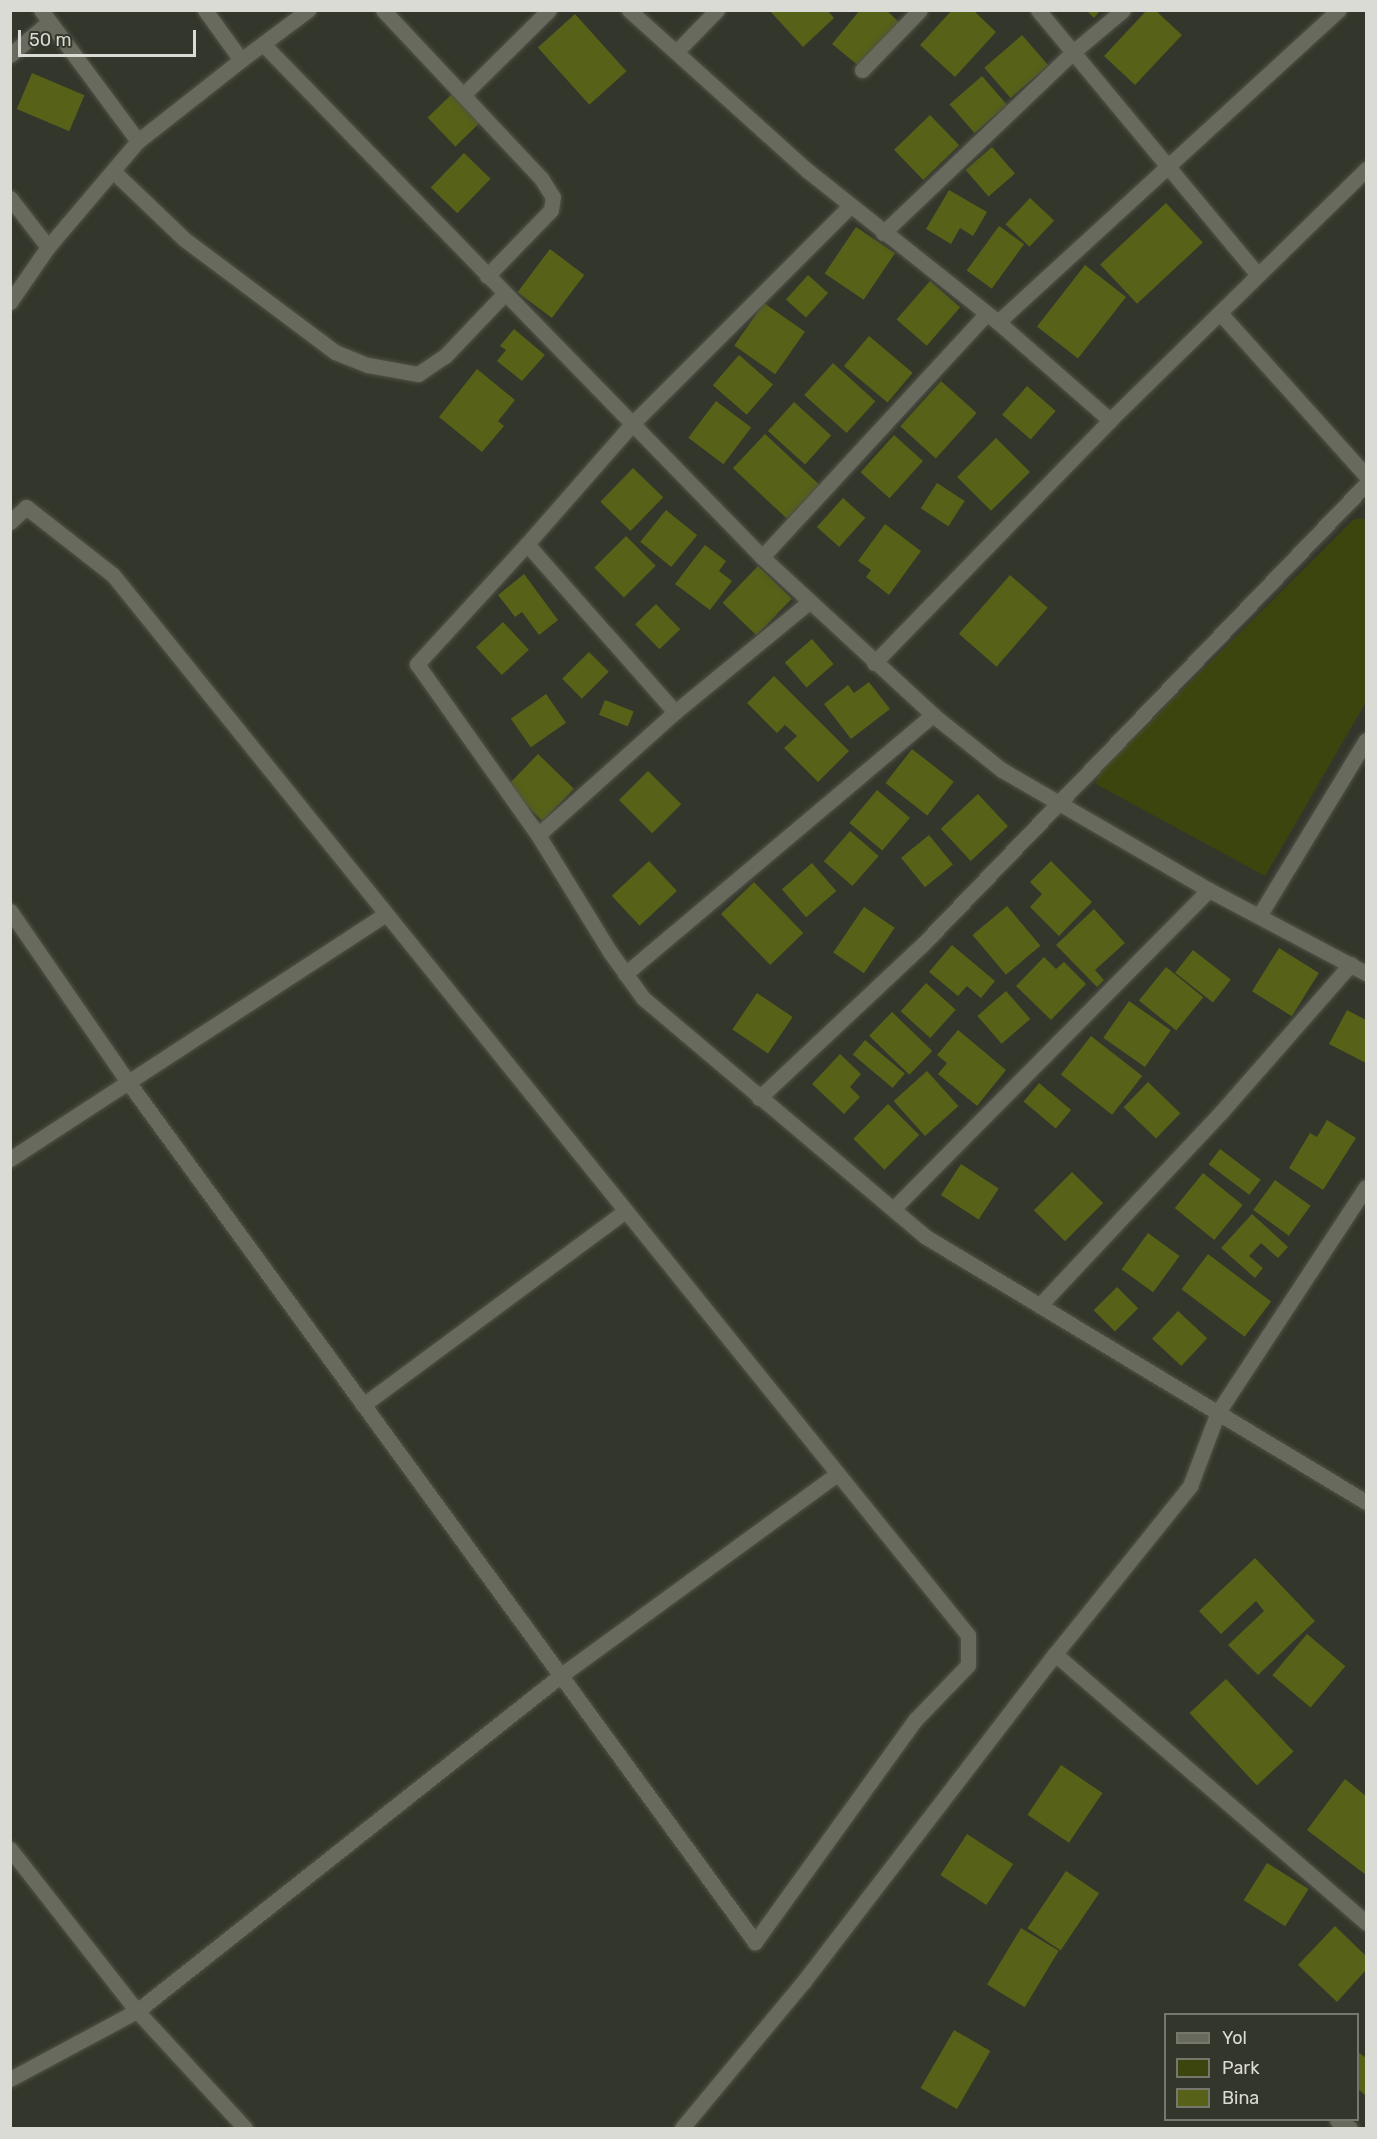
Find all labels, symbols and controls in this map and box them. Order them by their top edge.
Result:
scale bar [21,18,200,56]
text: 50 m [29,29,72,51]
legend [1164,2013,1359,2121]
text: Yol [1222,2027,1247,2049]
text: Park [1222,2057,1259,2079]
text: Bina [1222,2087,1259,2109]

